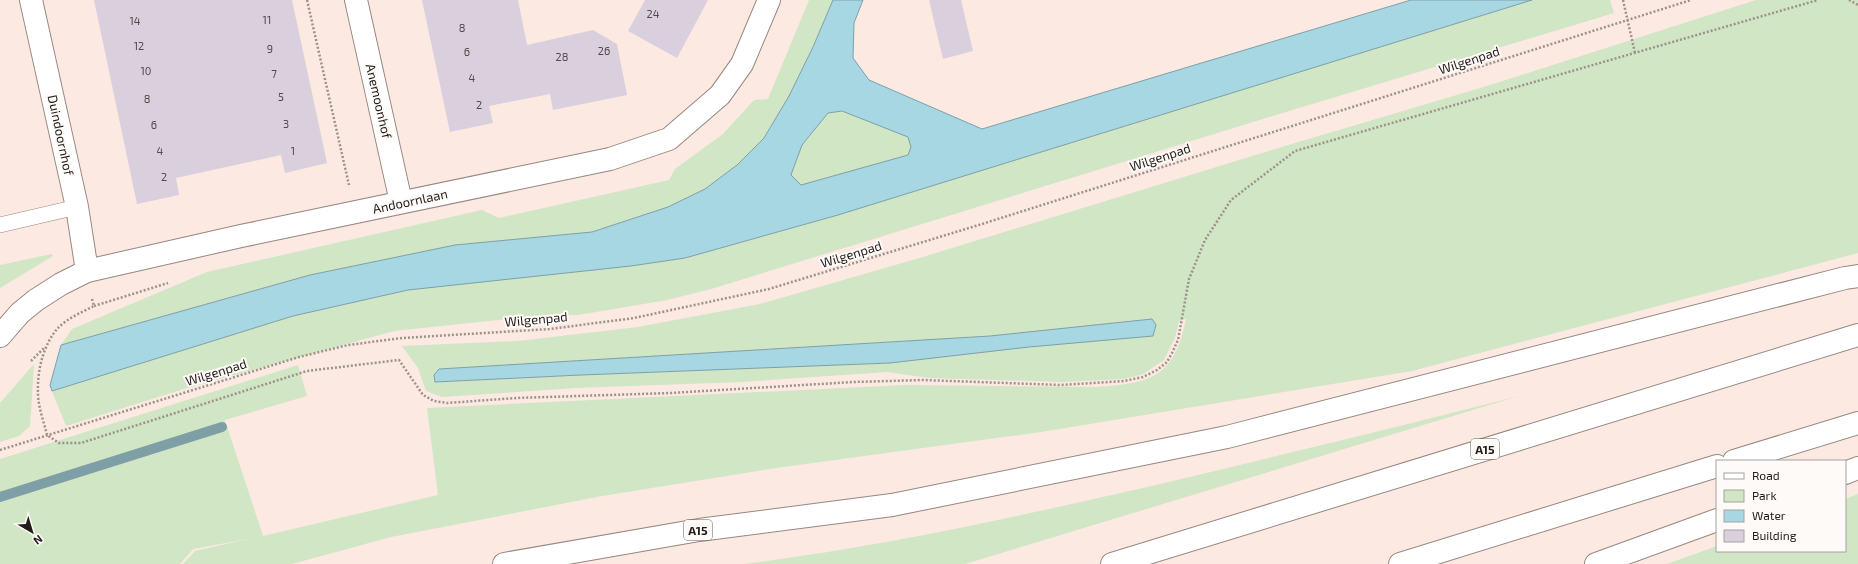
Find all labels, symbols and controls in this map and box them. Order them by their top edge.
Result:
house number: 24 [647,7,660,20]
house number: 11 [263,13,271,26]
house number: 14 [129,14,141,27]
house number: 8 [459,21,465,34]
house number: 12 [134,39,144,52]
house number: 9 [267,42,273,55]
street label: Wilgenpad [1436,43,1502,77]
house number: 26 [598,44,610,57]
house number: 6 [464,45,470,58]
house number: 28 [556,50,568,63]
street label: Anemoonhof [363,62,396,141]
house number: 10 [140,64,152,77]
house number: 7 [271,67,277,80]
house number: 4 [469,71,476,84]
house number: 5 [278,90,284,103]
house number: 8 [144,92,150,105]
street label: Duindoornhof [45,93,78,178]
house number: 2 [476,98,482,111]
house number: 3 [283,117,289,130]
house number: 6 [151,118,157,131]
street label: Wilgenpad [1127,140,1193,174]
house number: 4 [157,144,164,157]
house number: 1 [291,144,295,157]
house number: 2 [161,170,167,183]
street label: Andoornlaan [371,185,449,217]
street label: Wilgenpad [818,237,884,271]
street label: Wilgenpad [504,308,568,330]
street label: Wilgenpad [183,355,249,389]
road number: A15 [1471,439,1499,459]
legend [1716,460,1846,552]
text: Road [1752,468,1780,482]
text: Park [1752,488,1777,502]
text: Water [1752,508,1786,522]
north arrow [12,512,52,552]
road number: A15 [684,520,712,540]
text: Building [1752,528,1797,542]
text: N [31,533,46,548]

